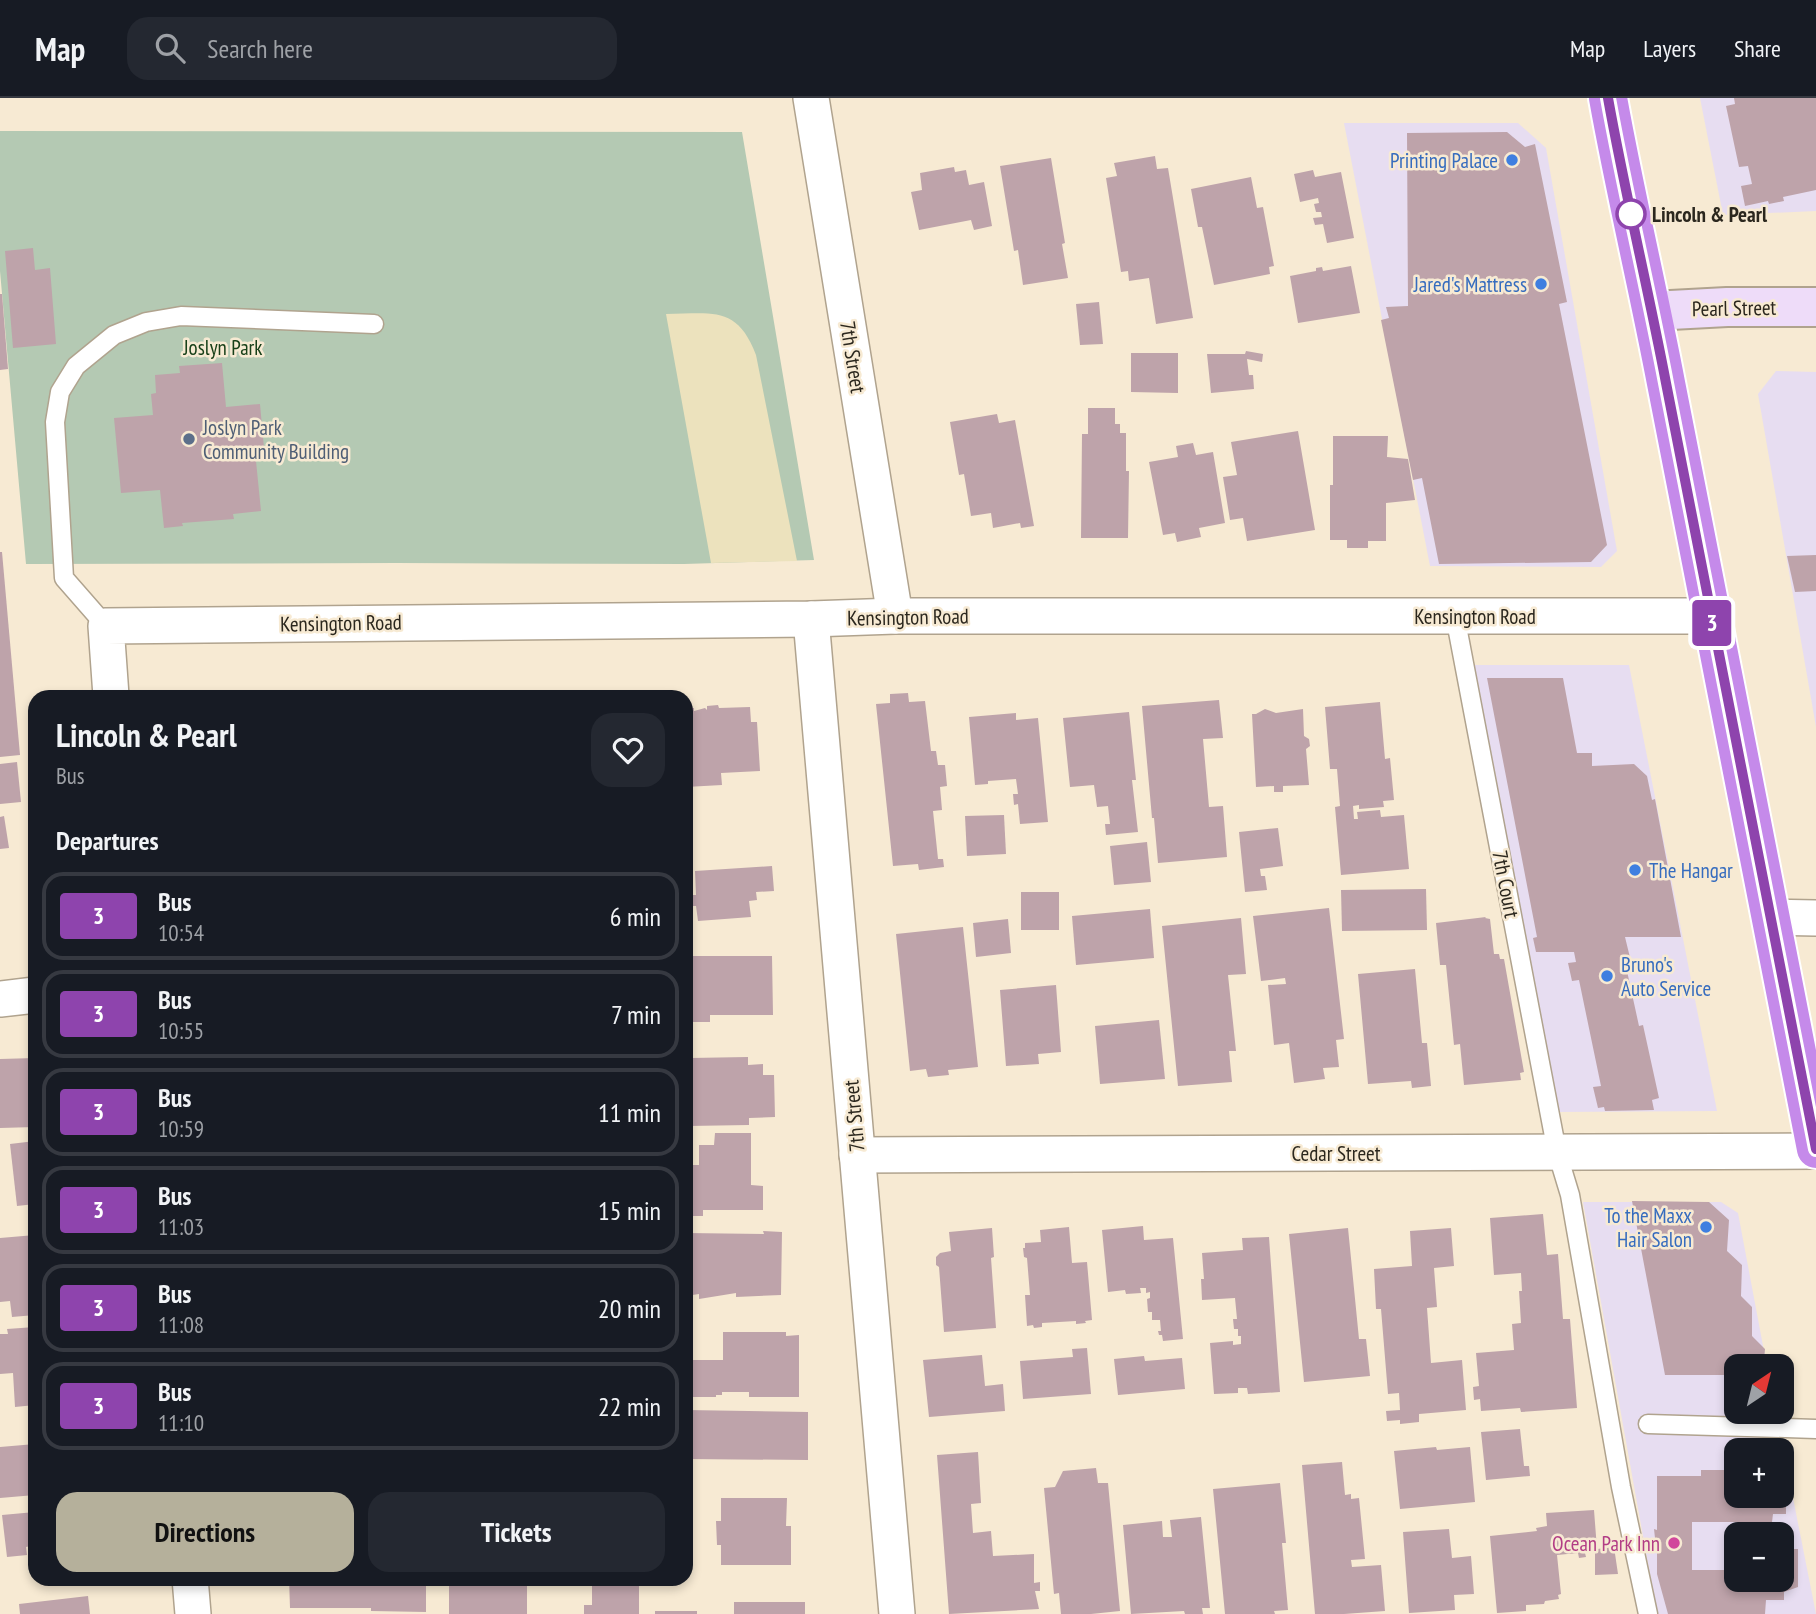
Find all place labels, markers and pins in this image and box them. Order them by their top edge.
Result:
place label: Printing Palace [1390,147,1498,174]
marker: Printing Palace [1504,152,1520,168]
marker: Lincoln & Pearl [1616,199,1646,229]
place label: Lincoln & Pearl [1652,201,1768,228]
place label: Jared's Mattress [1413,271,1527,298]
marker: Jared's Mattress [1533,276,1549,292]
place label: Joslyn Park Community Building [202,414,349,465]
marker: Joslyn Park Community Building [181,431,197,447]
place label: The Hangar [1649,857,1733,884]
marker: The Hangar [1627,862,1643,878]
place label: Bruno's Auto Service [1621,951,1711,1002]
marker: Bruno's Auto Service [1599,968,1615,984]
place label: To the Maxx Hair Salon [1604,1202,1692,1253]
marker: To the Maxx Hair Salon [1698,1219,1714,1235]
place label: Ocean Park Inn [1552,1530,1660,1557]
marker: Ocean Park Inn [1666,1535,1682,1551]

